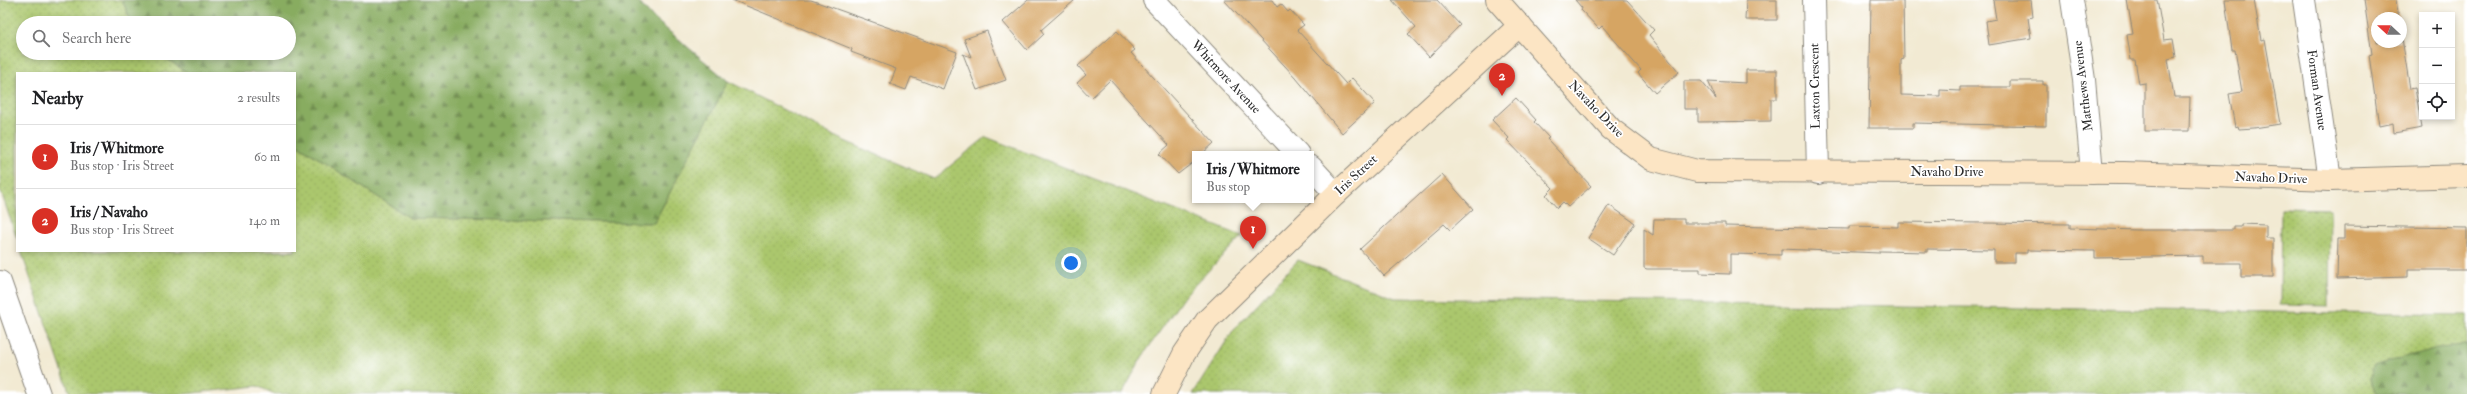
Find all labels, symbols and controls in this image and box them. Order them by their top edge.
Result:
north arrow [2371,12,2407,48]
map controls [2419,12,2455,120]
button: + [2419,12,2455,48]
search box [16,16,296,60]
icon: search [30,27,52,49]
text: Search here [62,29,131,48]
street label: Whitmore Avenue [1187,36,1265,117]
street label: Matthews Avenue [2069,39,2097,132]
street label: Laxton Crescent [1806,43,1824,129]
button: − [2419,48,2455,84]
street label: Forman Avenue [2303,49,2331,132]
pin: 2 [1489,63,1515,96]
street label: Navaho Drive [1565,77,1627,141]
button: locate [2419,84,2455,120]
text: Nearby [32,88,83,109]
text: 2 results [237,90,280,106]
text: Iris / Whitmore [70,139,164,158]
text: 1 [43,149,47,165]
text: 60 m [254,149,280,165]
popup [1192,151,1314,203]
street label: Iris Street [1332,151,1380,199]
text: Bus stop · Iris Street [70,158,174,174]
text: Iris / Whitmore [1206,160,1300,179]
street label: Navaho Drive [1911,164,1984,180]
street label: Navaho Drive [2234,169,2308,187]
text: Bus stop [1206,179,1250,195]
text: Iris / Navaho [70,203,148,222]
text: 2 [42,213,48,229]
text: 140 m [249,213,280,229]
pin: 1 [1240,216,1266,249]
text: Bus stop · Iris Street [70,222,174,238]
your location [1061,253,1081,273]

